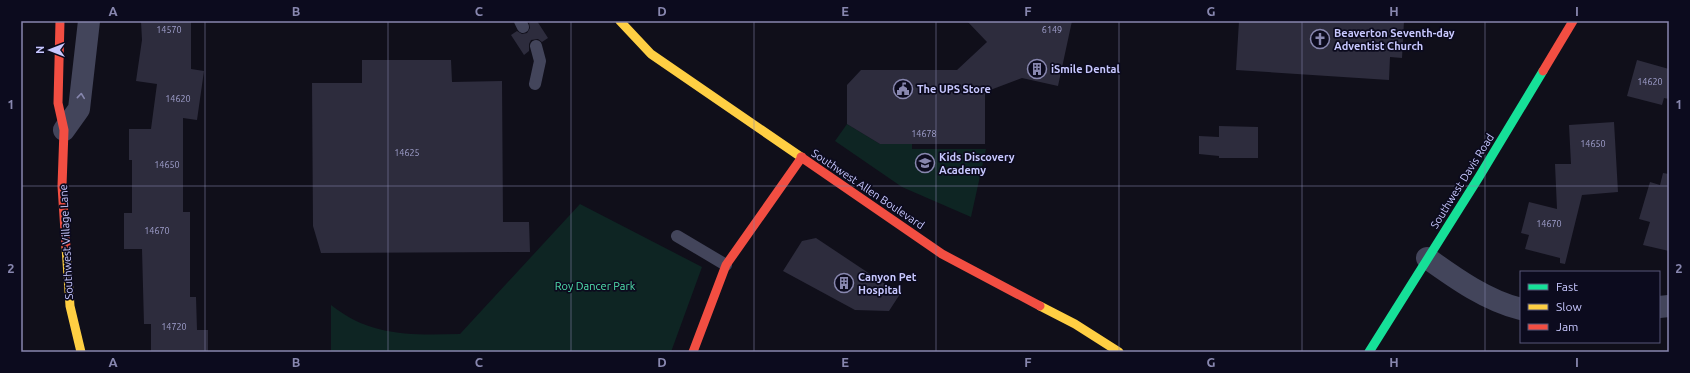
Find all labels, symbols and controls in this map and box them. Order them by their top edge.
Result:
text: A [108,4,118,18]
text: B [292,4,301,18]
text: C [475,4,484,18]
text: D [657,4,667,18]
text: E [841,4,849,18]
text: F [1024,4,1032,18]
text: G [1207,4,1216,18]
text: H [1389,4,1399,18]
text: I [1575,4,1579,18]
house number: 14570 [156,25,182,35]
house number: 6149 [1042,25,1062,35]
place label: Beaverton Seventh-day Adventist Church [1334,27,1455,52]
church icon: Beaverton Seventh-day Adventist Church [1309,28,1331,50]
north arrow [30,30,70,70]
text: N [34,46,46,54]
building icon: iSmile Dental [1026,58,1048,80]
place label: iSmile Dental [1051,63,1120,75]
house number: 14620 [1637,77,1663,87]
public building icon: The UPS Store [892,78,914,100]
place label: The UPS Store [917,83,991,95]
one-way arrow [76,93,85,99]
house number: 14620 [165,94,191,104]
text: 1 [7,97,15,111]
text: 1 [1675,97,1683,111]
house number: 14678 [911,129,937,139]
street label: Southwest Davis Road [1428,131,1496,231]
house number: 14650 [1580,139,1606,149]
street label: Southwest Allen Boulevard [809,147,927,231]
house number: 14625 [394,148,420,158]
place label: Kids Discovery Academy [939,151,1015,176]
school or university icon: Kids Discovery Academy [914,152,936,174]
house number: 14650 [154,160,180,170]
street label: Southwest Village Lane [57,184,75,300]
house number: 14670 [1536,219,1562,229]
house number: 14670 [144,226,170,236]
text: 2 [7,261,15,275]
text: 2 [1675,261,1683,275]
place label: Canyon Pet Hospital [858,271,917,296]
legend [1520,271,1660,343]
building icon: Canyon Pet Hospital [833,272,855,294]
park label: Roy Dancer Park [555,280,636,292]
text: Fast [1556,280,1578,293]
text: Slow [1556,300,1582,313]
text: Jam [1556,320,1578,333]
house number: 14720 [161,322,187,332]
text: A [108,355,118,369]
text: B [292,355,301,369]
text: C [475,355,484,369]
text: D [657,355,667,369]
text: E [841,355,849,369]
text: F [1024,355,1032,369]
text: G [1207,355,1216,369]
text: H [1389,355,1399,369]
text: I [1575,355,1579,369]

